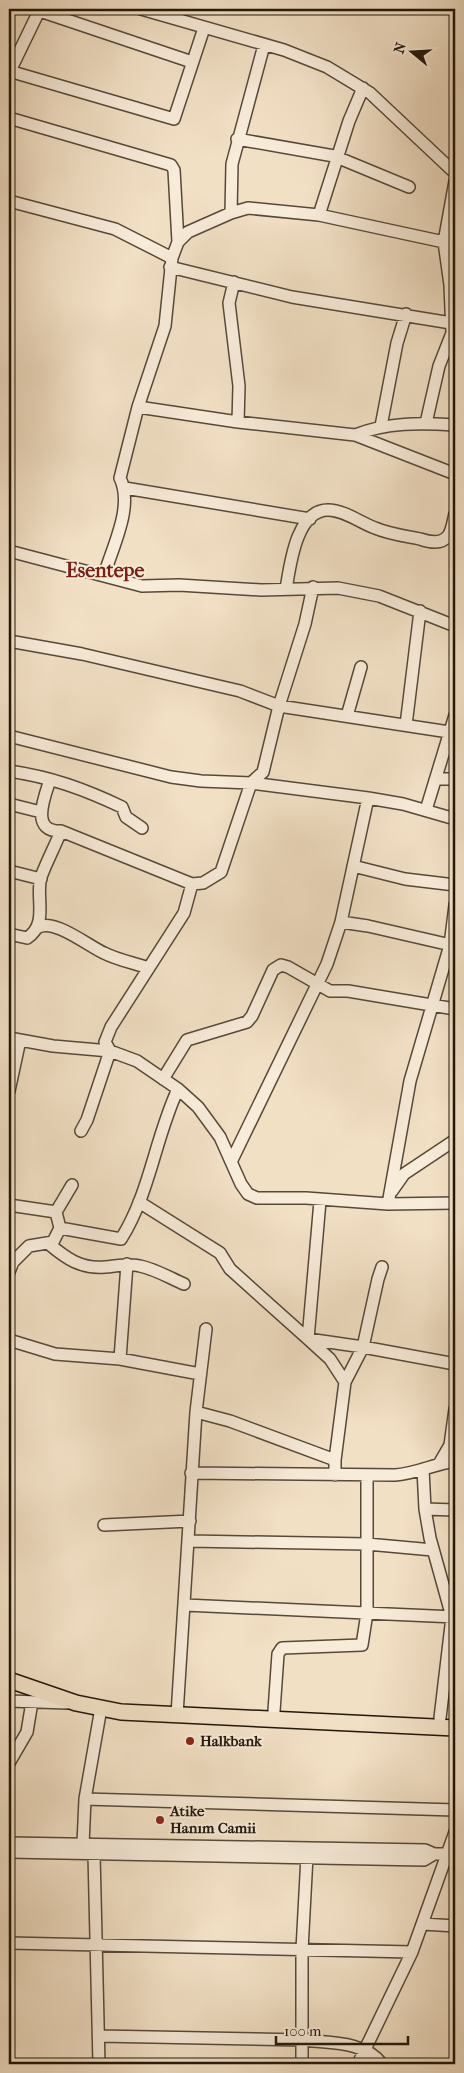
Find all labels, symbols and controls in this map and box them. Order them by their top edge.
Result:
north arrow [386,28,436,78]
text: N [390,40,410,56]
district label: Esentepe [66,559,144,582]
place label: Halkbank [200,1732,263,1750]
marker: Halkbank [184,1735,196,1747]
place label: Atike Hanım Camii [169,1802,257,1837]
marker: Atike Hanım Camii [154,1814,166,1826]
scale bar [276,2013,409,2045]
text: 100 m [284,2022,322,2040]

